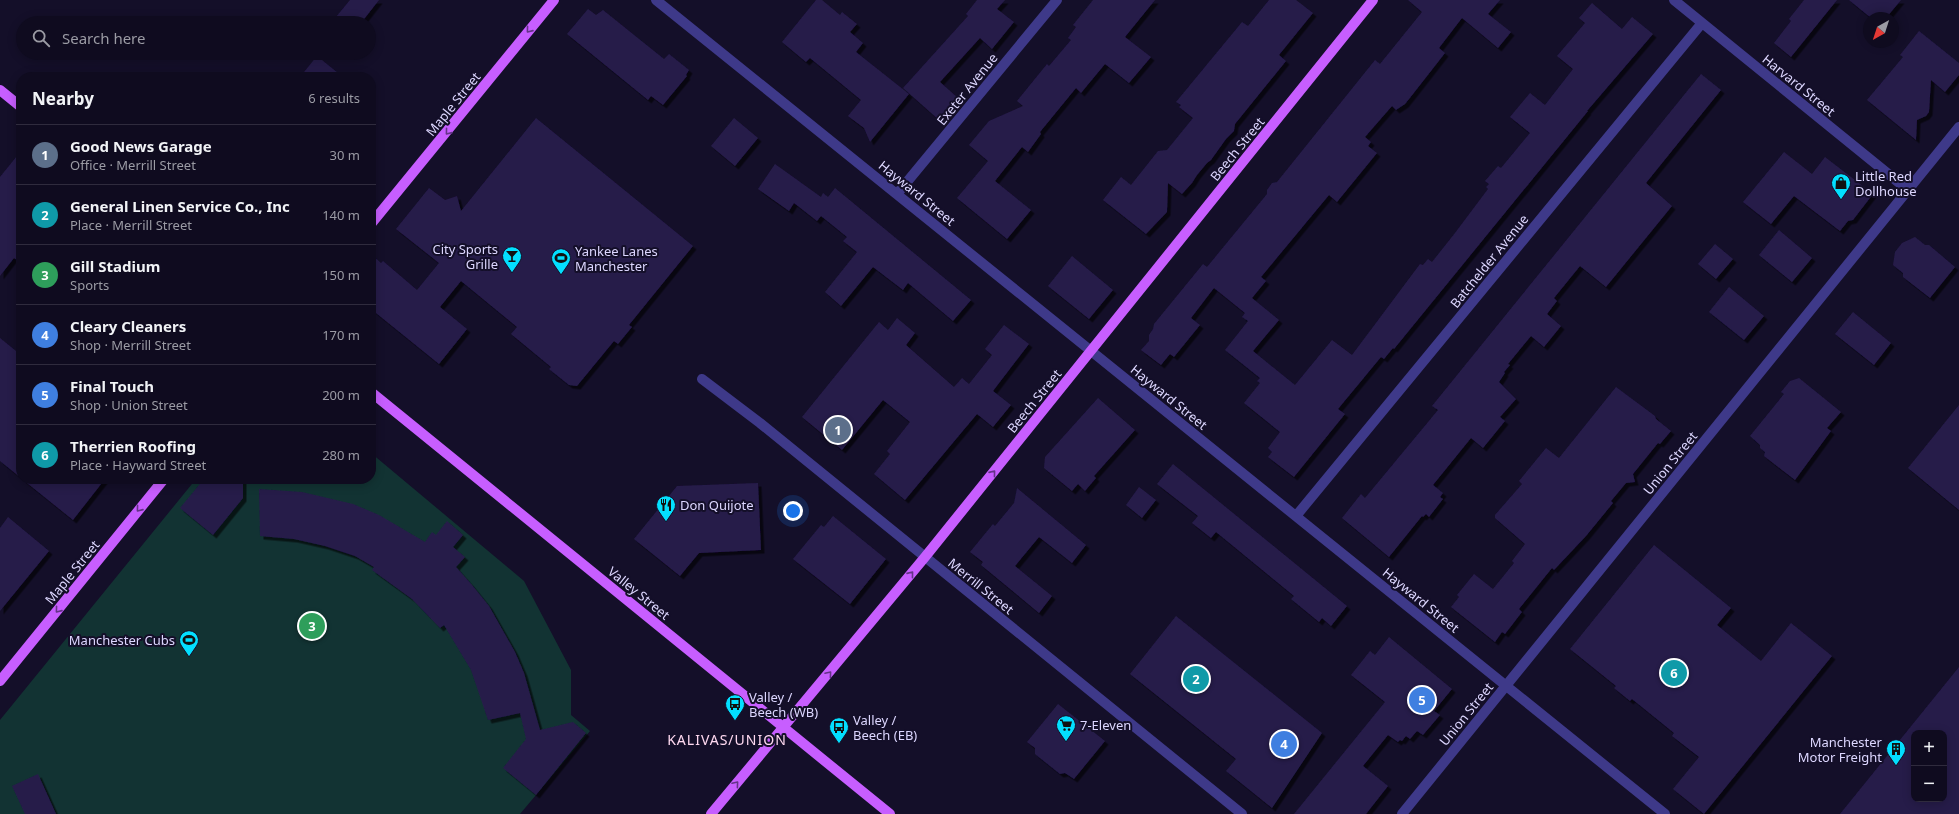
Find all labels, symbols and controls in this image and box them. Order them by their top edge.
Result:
north arrow [1863,12,1899,48]
search box [16,16,376,60]
one-way arrow [527,26,534,33]
icon: search [30,27,52,49]
text: Search here [62,28,145,48]
street label: Exeter Avenue [932,49,1002,129]
street label: Harvard Street [1759,50,1839,120]
street label: Maple Street [422,68,485,140]
text: Nearby [32,87,94,110]
text: 6 results [308,89,360,107]
street label: Beech Street [1206,113,1268,185]
one-way arrow [445,127,452,134]
text: Good News Garage [70,136,212,156]
text: 1 [41,146,49,164]
text: 30 m [330,146,360,164]
text: Office · Merrill Street [70,156,196,174]
street label: Hayward Street [875,156,959,230]
place label: Little Red Dollhouse [1855,167,1917,200]
shop icon: Little Red Dollhouse [1830,172,1852,200]
text: General Linen Service Co., Inc [70,196,290,216]
text: 2 [41,206,49,224]
text: 140 m [322,206,360,224]
street label: Batchelder Avenue [1446,211,1532,311]
text: Place · Merrill Street [70,216,192,234]
place label: City Sports Grille [432,240,498,273]
place label: Yankee Lanes Manchester [575,242,658,275]
bar icon: City Sports Grille [501,245,523,273]
sports icon: Yankee Lanes Manchester [550,247,572,275]
text: Gill Stadium [70,256,160,276]
text: 3 [41,266,49,284]
text: 150 m [322,266,360,284]
text: Sports [70,276,109,294]
text: Cleary Cleaners [70,316,186,336]
text: 4 [41,326,49,344]
text: 170 m [322,326,360,344]
text: Shop · Merrill Street [70,336,191,354]
street label: Hayward Street [1127,360,1211,434]
street label: Beech Street [1003,365,1065,437]
text: Final Touch [70,376,154,396]
text: 5 [41,386,49,404]
text: 200 m [322,386,360,404]
text: Shop · Union Street [70,396,188,414]
pin: 1 [825,415,851,445]
street label: Union Street [1639,427,1701,498]
text: Therrien Roofing [70,436,196,456]
text: 6 [41,446,49,464]
text: 280 m [322,446,360,464]
text: Place · Hayward Street [70,456,206,474]
one-way arrow [989,470,996,477]
restaurant icon: Don Quijote [655,494,677,522]
place label: Don Quijote [680,496,754,514]
your location [783,501,803,521]
one-way arrow [137,505,144,512]
street label: Maple Street [41,536,104,608]
street label: Merrill Street [944,554,1018,618]
street label: Valley Street [604,562,674,624]
street label: Hayward Street [1379,563,1463,637]
one-way arrow [907,571,914,578]
one-way arrow [55,606,62,613]
pin: 3 [299,611,325,641]
sports icon: Manchester Cubs [178,629,200,657]
place label: Manchester Cubs [69,631,175,649]
pin: 6 [1661,658,1687,688]
pin: 2 [1183,664,1209,694]
one-way arrow [824,671,831,679]
street label: Union Street [1435,678,1497,749]
pin: 5 [1409,685,1435,715]
place label: Valley / Beech (WB) [749,688,818,721]
bus stop icon: Valley / Beech (WB) [724,693,746,721]
place label: Valley / Beech (EB) [853,711,917,744]
supermarket icon: 7-Eleven [1055,714,1077,742]
bus stop icon: Valley / Beech (EB) [828,716,850,744]
place label: 7-Eleven [1080,716,1131,734]
pin: 4 [1271,729,1297,759]
district label: KALIVAS/UNION [667,730,787,749]
map controls [1911,730,1947,802]
button: + [1911,730,1947,766]
place label: Manchester Motor Freight [1798,733,1883,766]
building icon: Manchester Motor Freight [1885,738,1907,766]
button: − [1911,766,1947,802]
one-way arrow [731,781,738,789]

